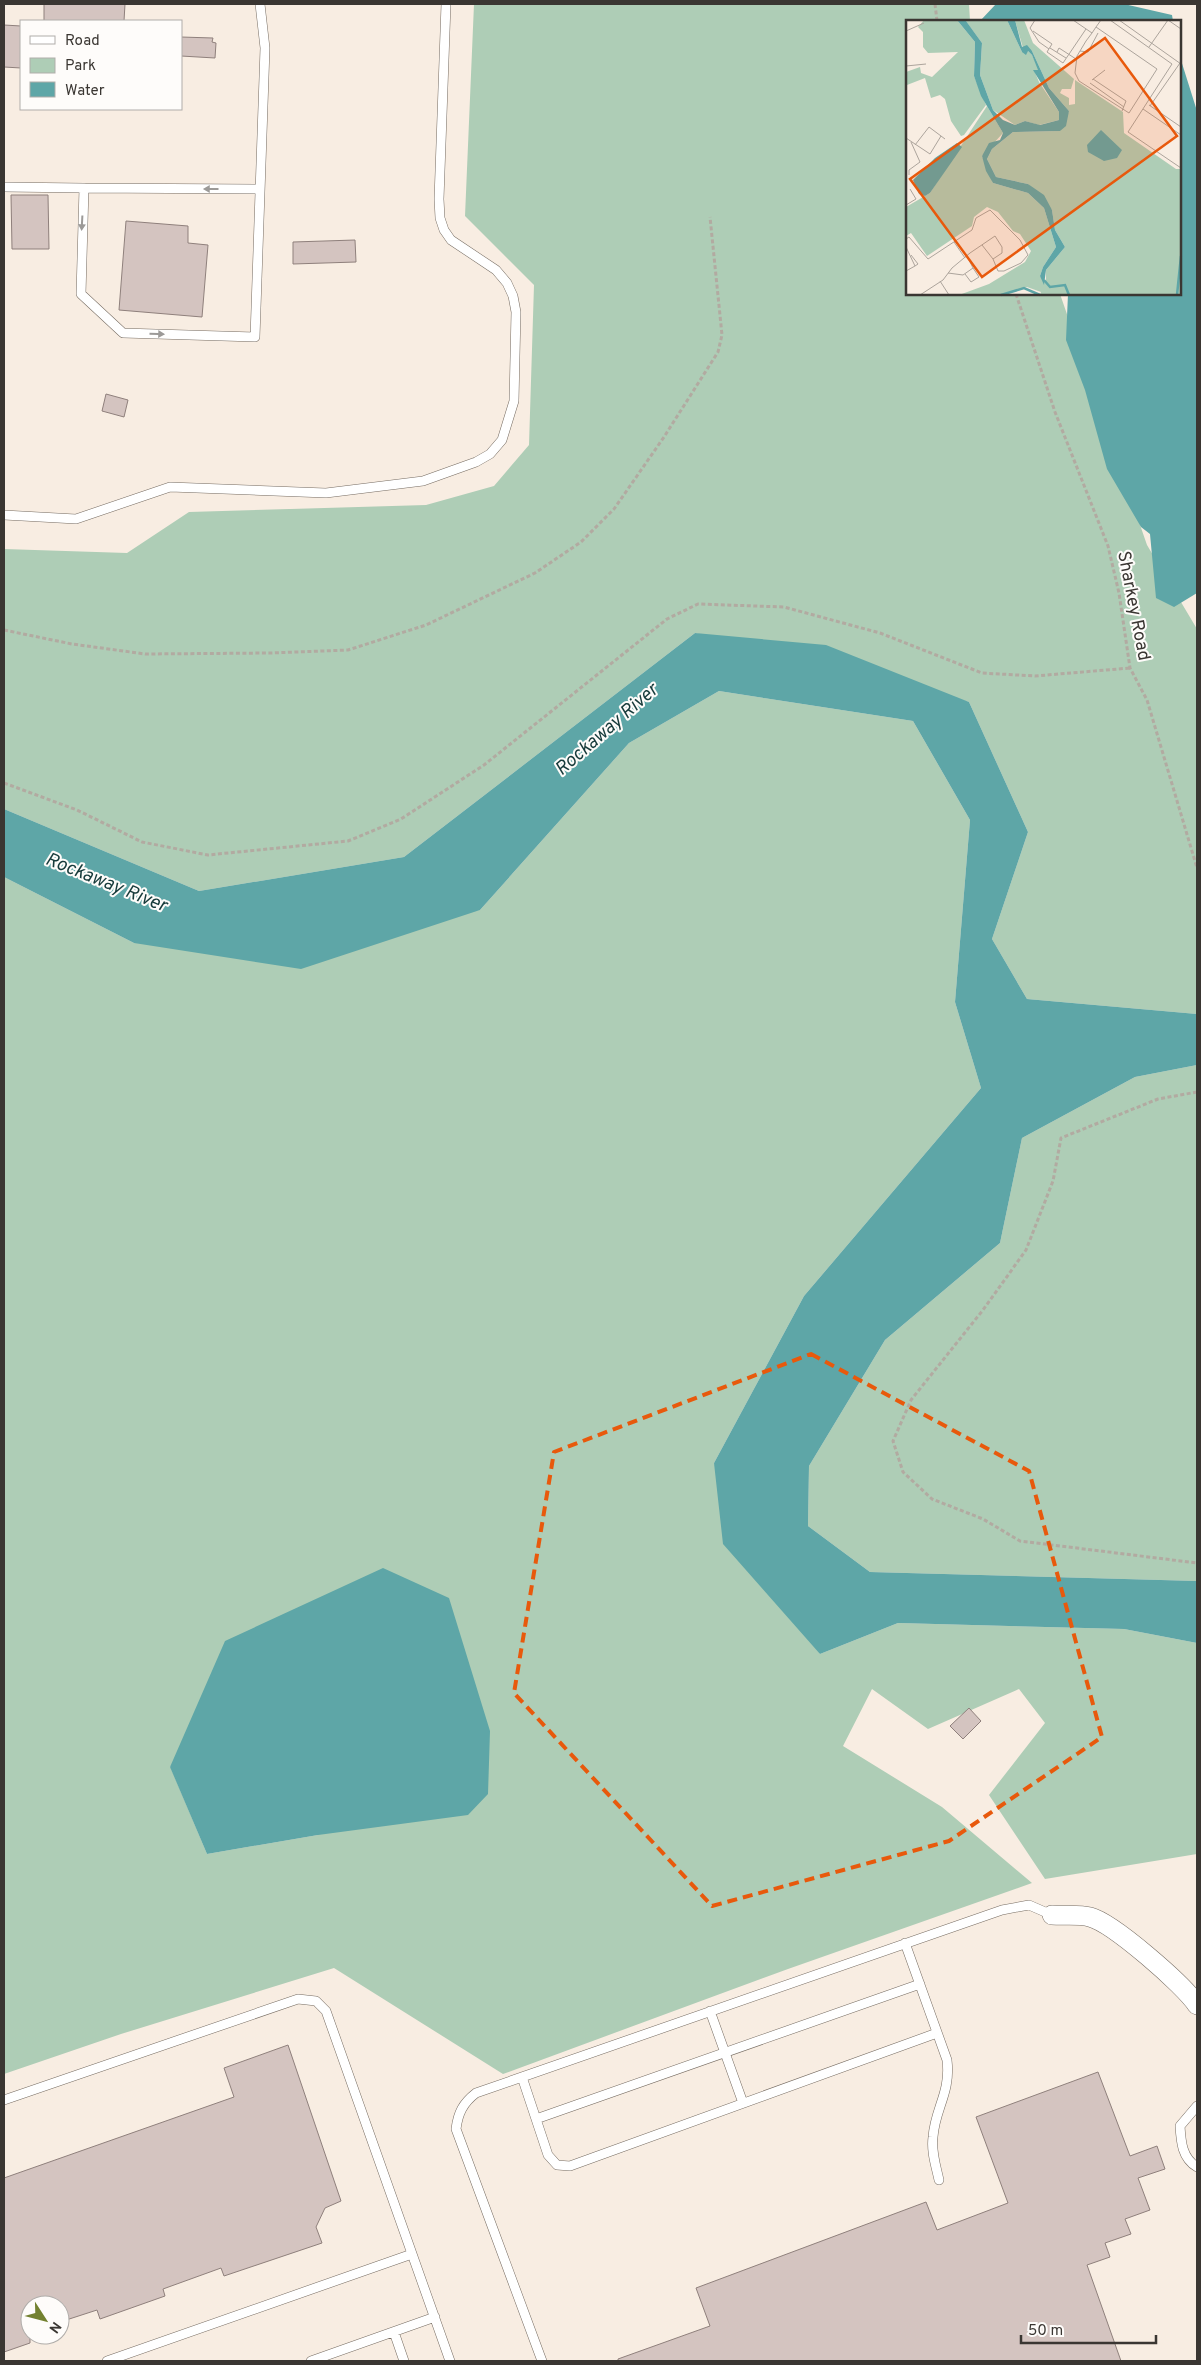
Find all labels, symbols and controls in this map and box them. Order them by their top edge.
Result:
legend [20,20,182,110]
inset map [906,20,1181,295]
text: Road [65,32,100,51]
text: Park [65,57,96,76]
text: Water [65,82,105,101]
one-way arrow [203,185,219,193]
one-way arrow [78,215,86,231]
one-way arrow [149,331,165,339]
street label: Sharkey Road [1111,549,1155,663]
water label: Rockaway River [550,677,665,781]
water label: Rockaway River [42,848,172,919]
north arrow [20,2295,70,2345]
scale bar [1021,2312,1156,2344]
text: N [44,2318,64,2336]
text: 50 m [1028,2322,1063,2341]

